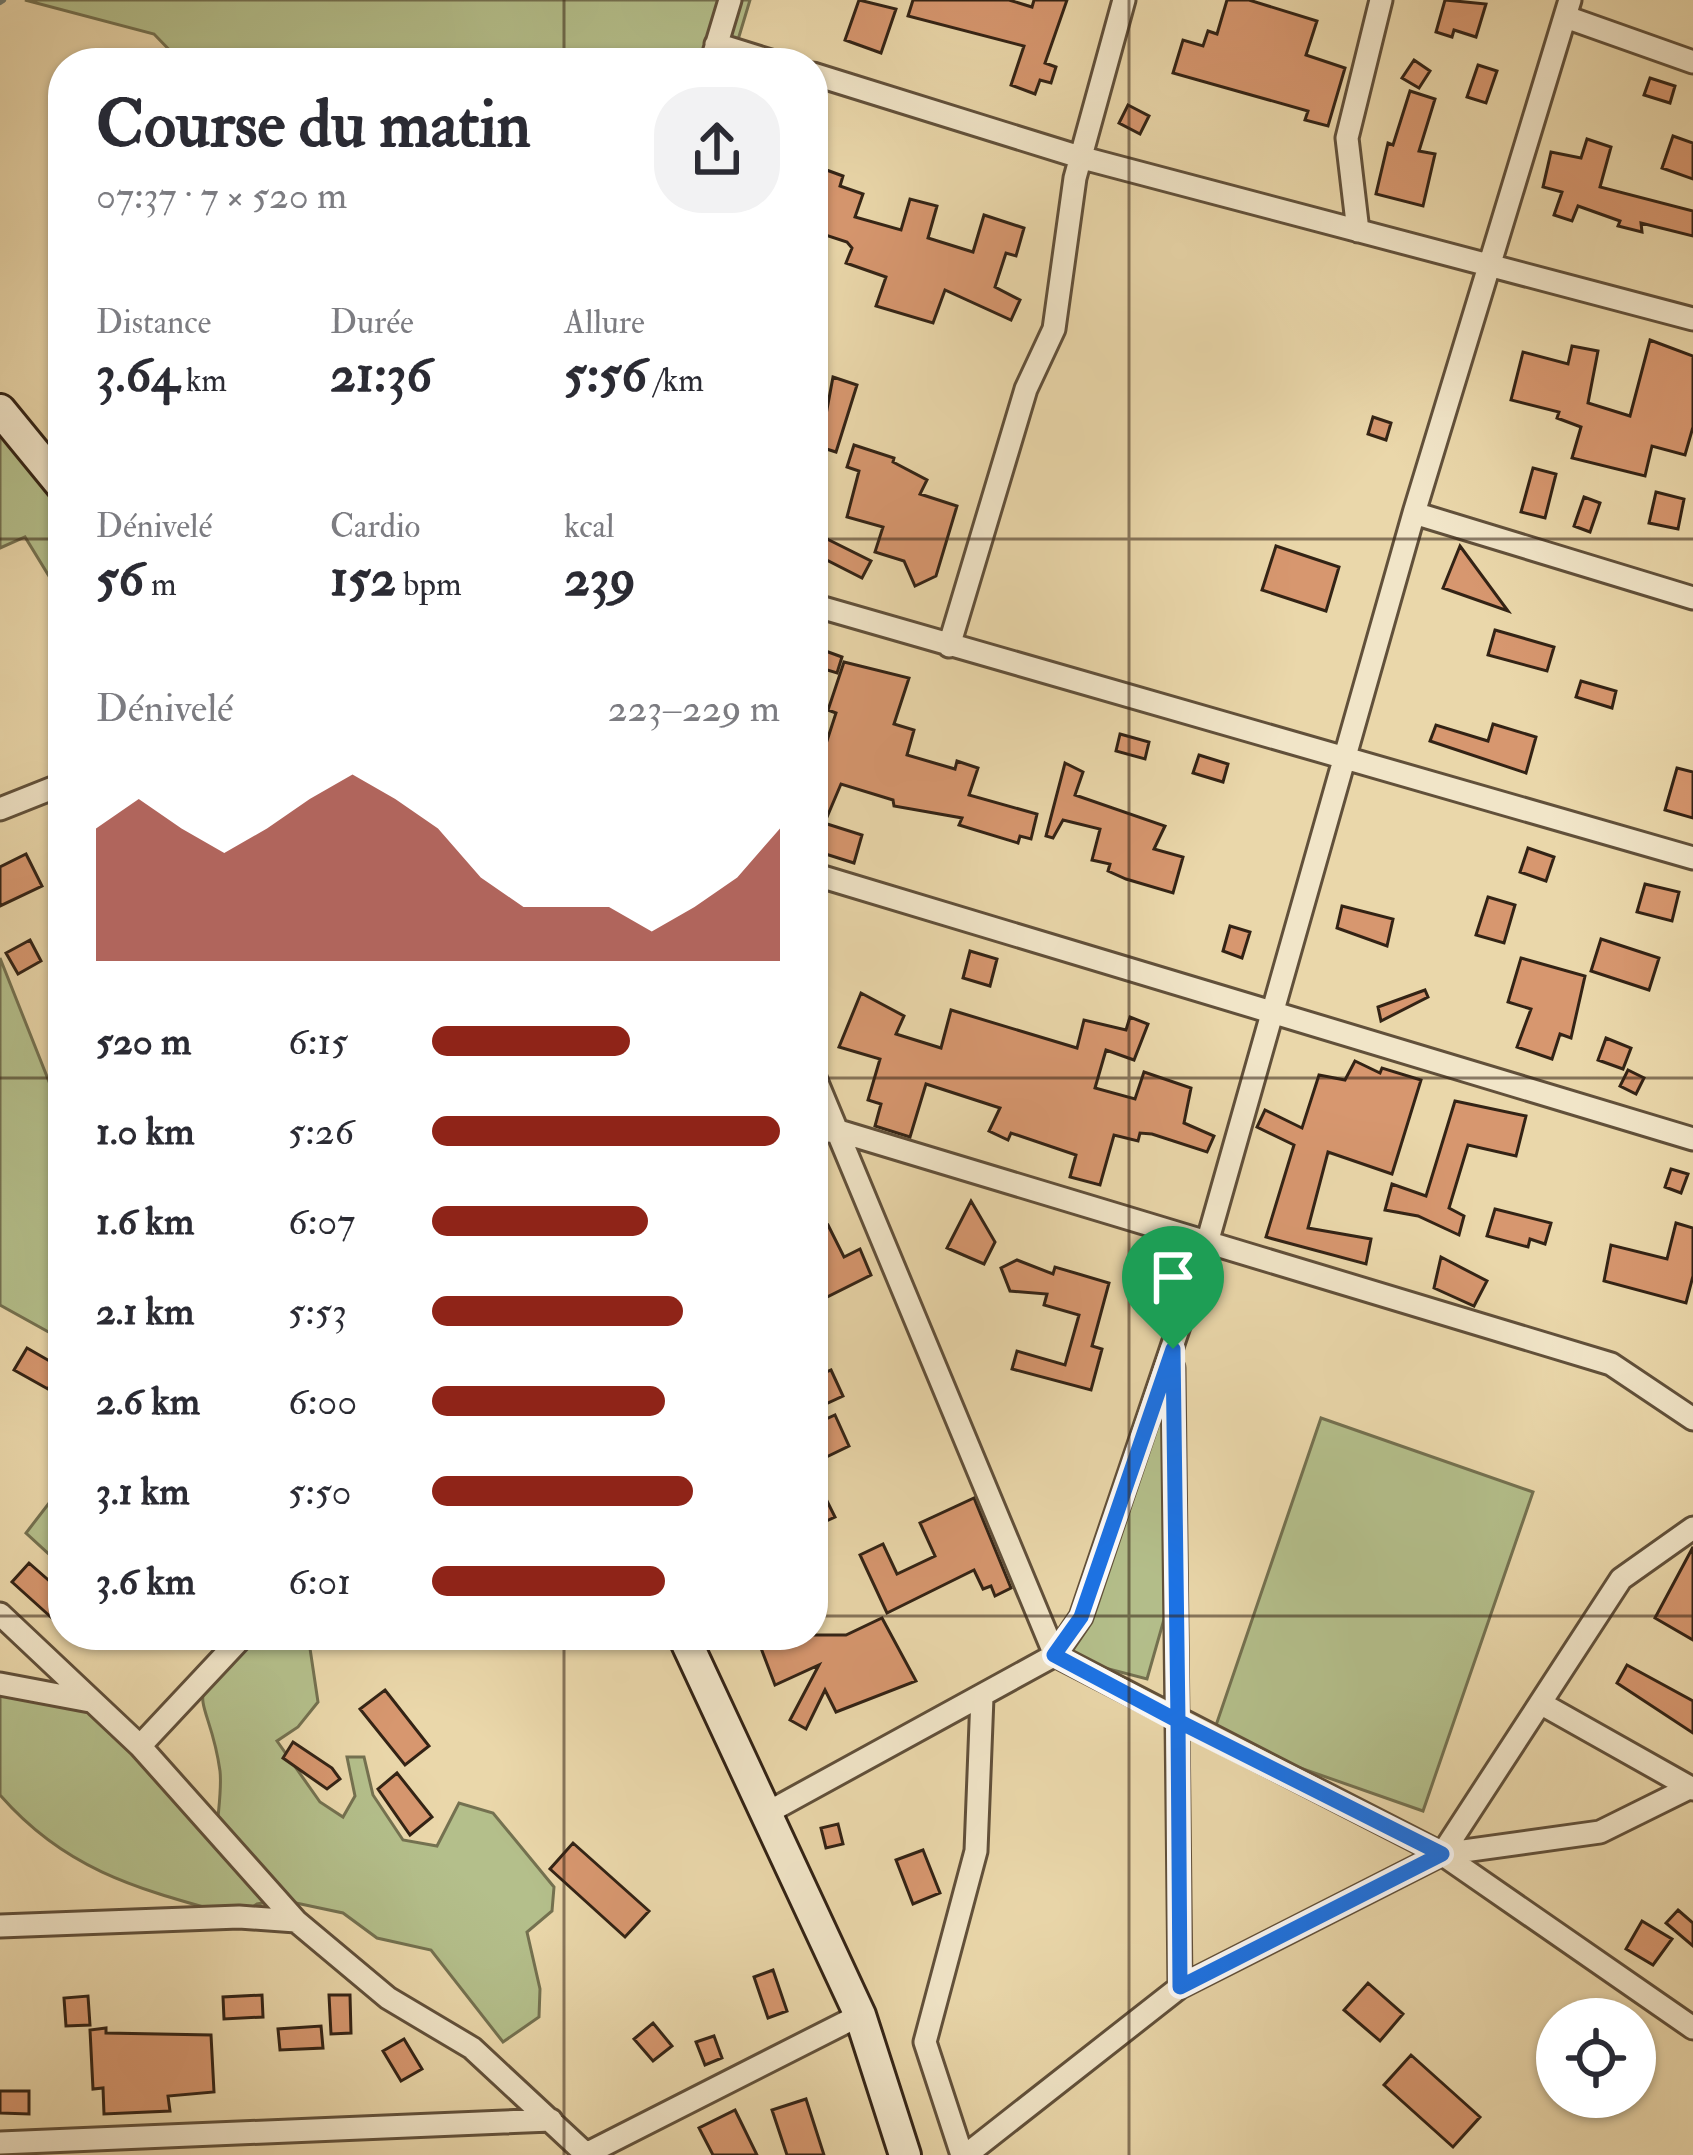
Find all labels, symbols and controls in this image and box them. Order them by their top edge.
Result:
text: Course du matin [96,84,531,167]
button: share [654,87,780,213]
text: 07:37 · 7 × 520 m [96,171,347,220]
text: Distance [96,302,211,343]
text: Durée [330,302,414,343]
text: Allure [564,302,645,343]
text: 3.64 [96,343,179,407]
text: 21:36 [330,343,432,407]
text: 5:56 [564,343,647,407]
text: km [179,360,227,401]
text: /km [647,360,704,401]
text: Dénivelé [96,506,212,547]
text: Cardio [330,506,420,547]
text: kcal [564,506,615,547]
text: 56 [96,547,144,611]
text: 152 [330,547,396,611]
text: 239 [564,547,636,611]
text: m [144,564,177,605]
text: bpm [396,564,462,605]
text: Dénivelé [96,684,233,733]
text: 223–229 m [608,684,780,733]
text: 520 m [96,1017,191,1066]
text: 6:15 [288,1017,348,1066]
text: 1.0 km [96,1107,195,1156]
text: 5:26 [288,1107,354,1156]
text: 1.6 km [96,1197,194,1246]
text: 6:07 [288,1197,355,1246]
pin [1122,1226,1224,1349]
icon: arrive [1140,1244,1206,1310]
text: 2.1 km [96,1287,194,1336]
text: 5:53 [288,1287,347,1336]
text: 2.6 km [96,1377,200,1426]
text: 6:00 [288,1377,357,1426]
text: 3.1 km [96,1467,189,1516]
text: 5:50 [288,1467,352,1516]
text: 3.6 km [96,1557,195,1606]
text: 6:01 [288,1557,351,1606]
map controls [1536,1998,1656,2118]
button: locate [1536,1998,1656,2118]

